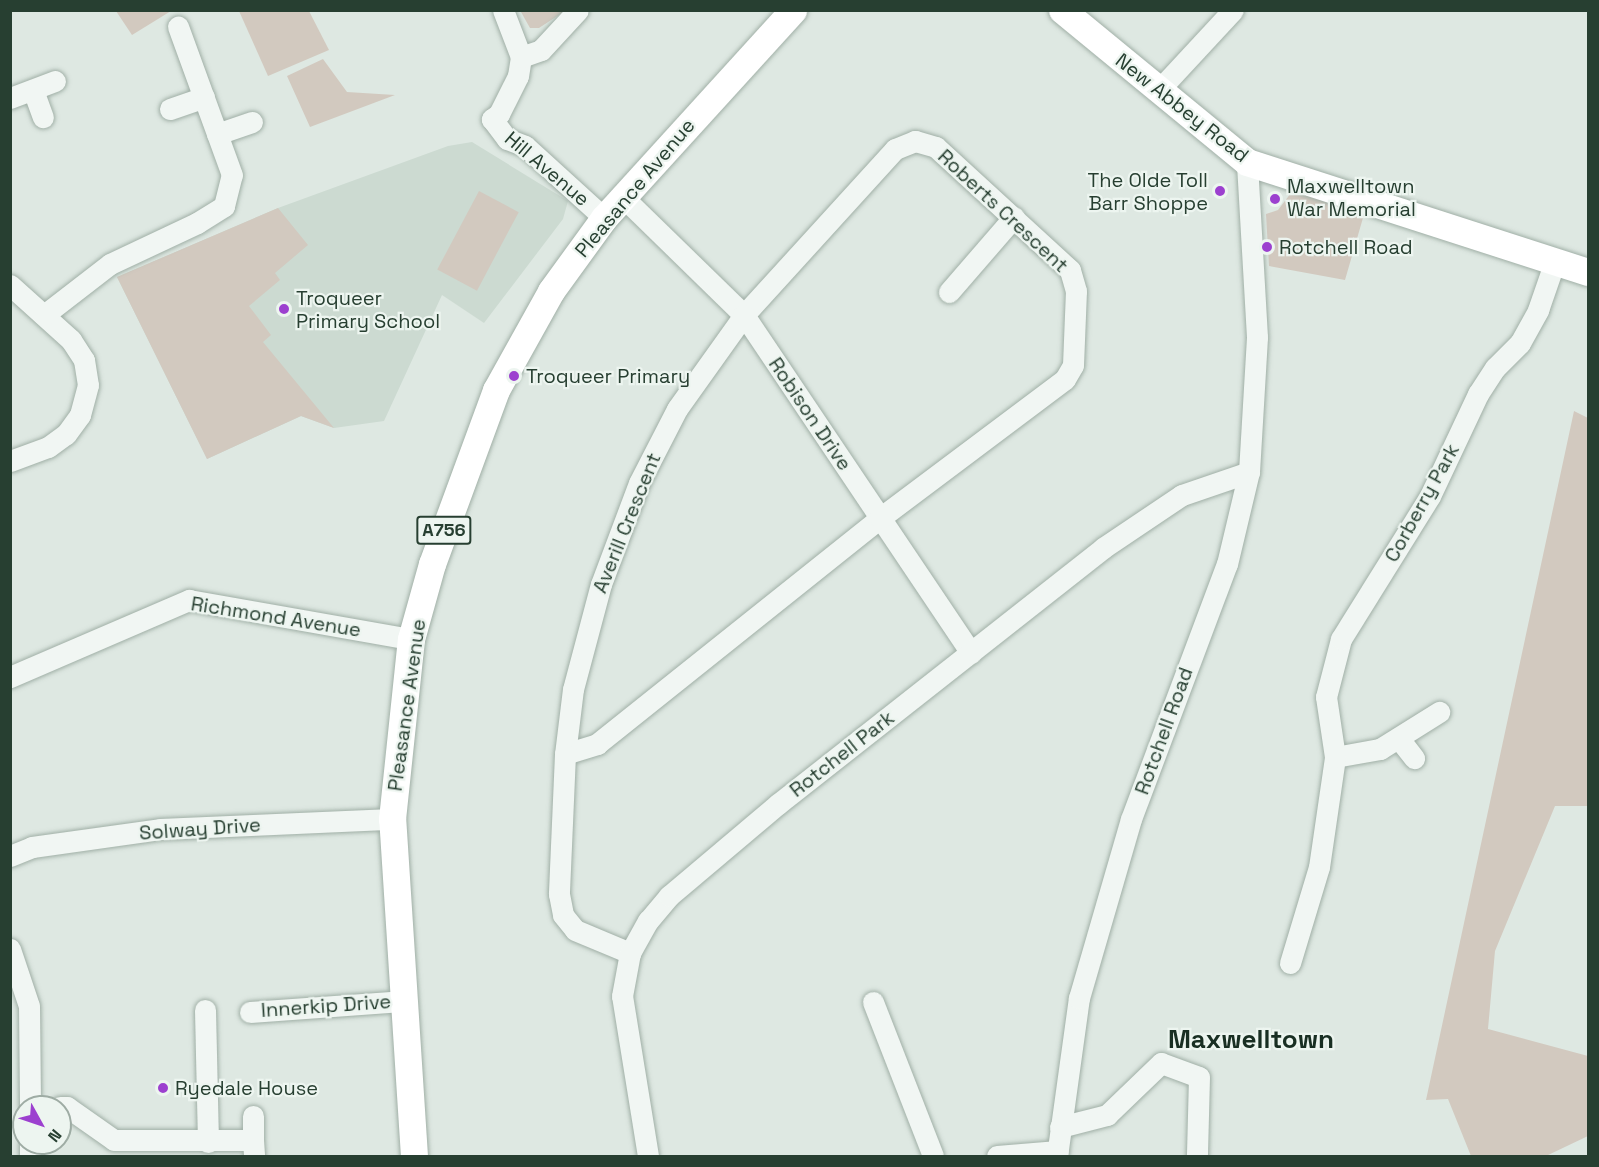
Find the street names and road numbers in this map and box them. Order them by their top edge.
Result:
street label: New Abbey Road [1110,48,1254,168]
street label: Pleasance Avenue [570,114,700,262]
street label: Hill Avenue [500,127,594,211]
street label: Roberts Crescent [933,144,1073,278]
street label: Robison Drive [763,353,857,475]
street label: Corberry Park [1380,440,1464,566]
street label: Averill Crescent [588,449,666,597]
road number: A756 [416,515,472,545]
street label: Richmond Avenue [189,592,363,642]
street label: Pleasance Avenue [383,617,431,793]
street label: Rotchell Road [1130,664,1198,798]
street label: Rotchell Park [785,706,899,802]
street label: Solway Drive [138,813,262,845]
street label: Innerkip Drive [260,989,392,1023]

